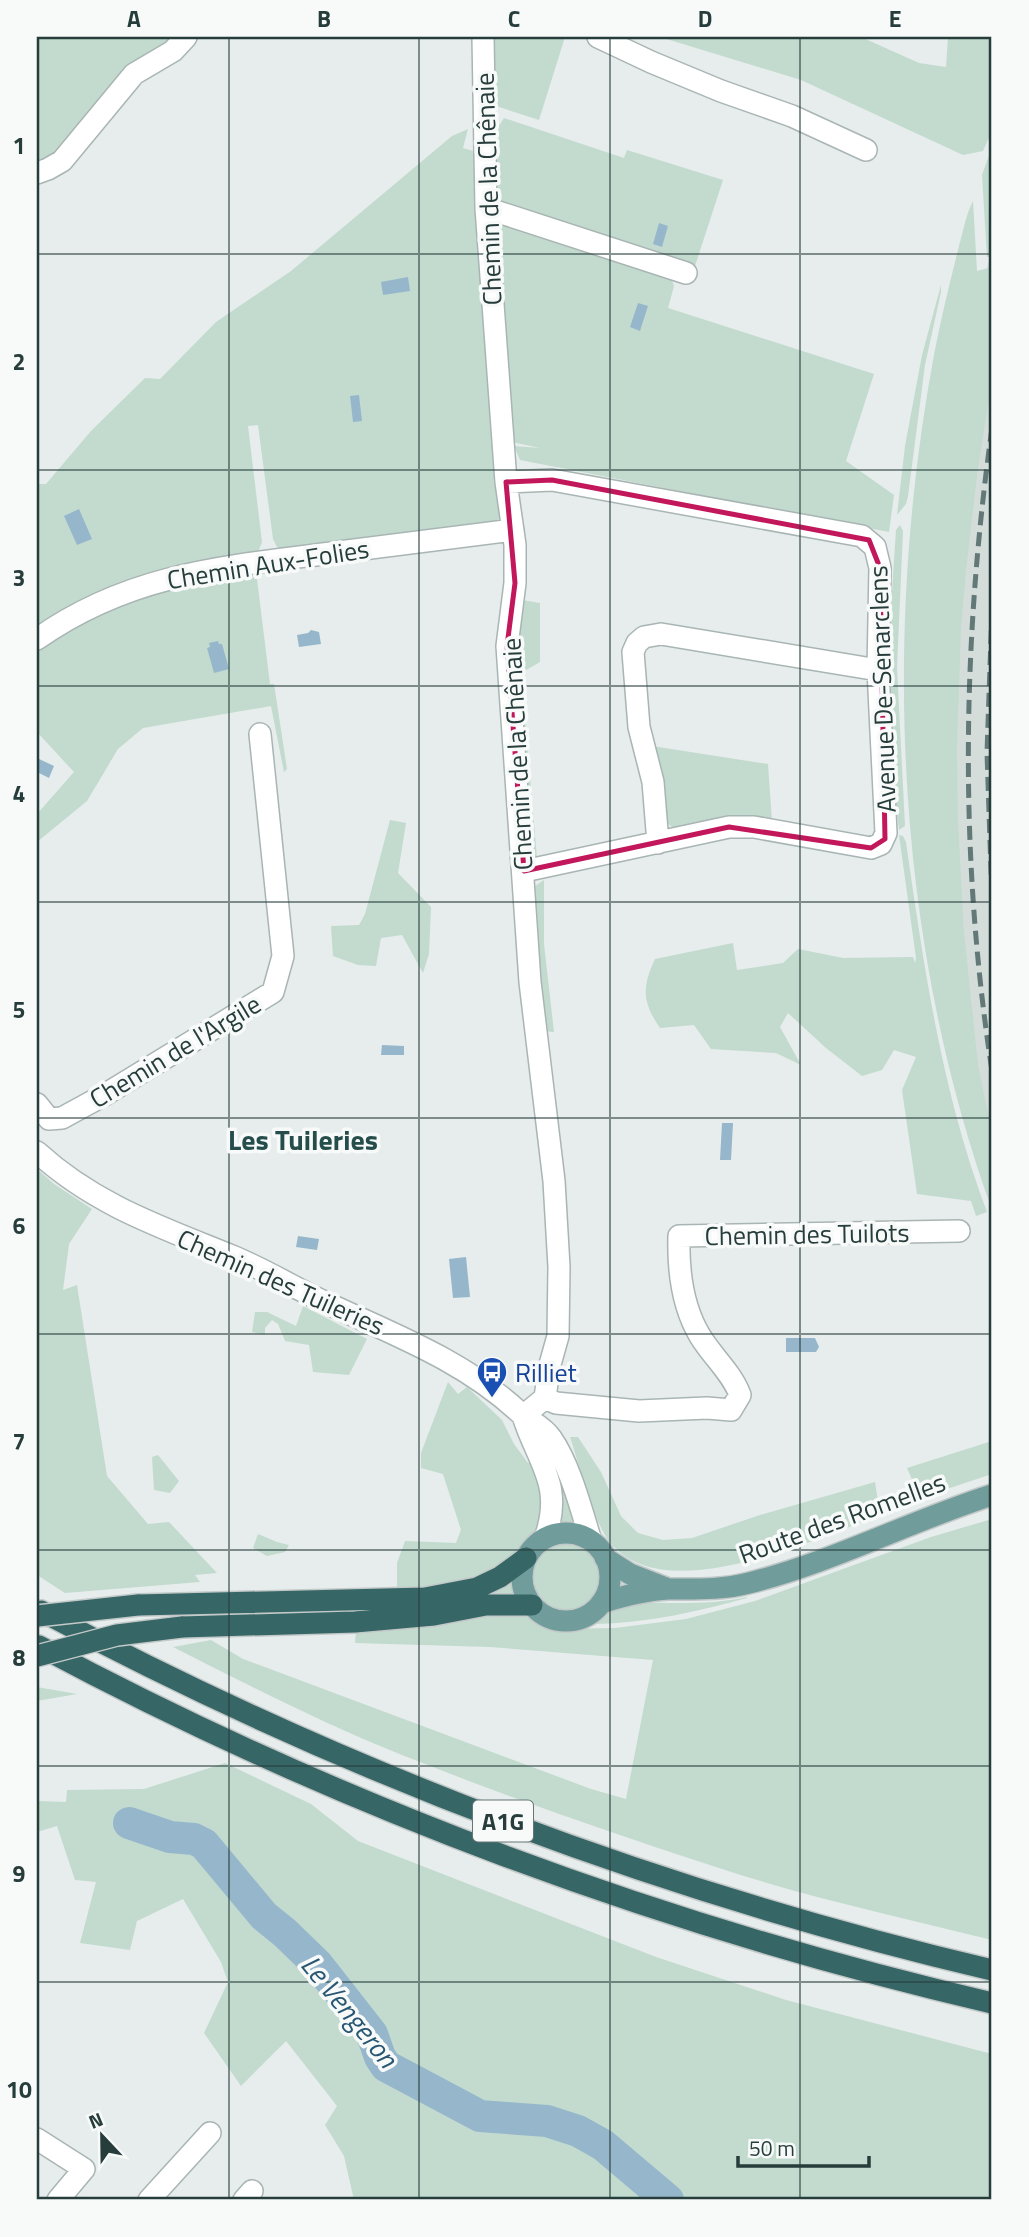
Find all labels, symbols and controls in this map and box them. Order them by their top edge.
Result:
text: A [127,1,141,36]
text: B [317,1,331,36]
text: C [508,1,520,36]
text: D [698,1,712,36]
text: E [889,1,901,36]
street label: Chemin de la Chênaie [464,72,512,306]
text: 1 [13,128,25,163]
text: 2 [13,344,25,379]
street label: Chemin Aux-Folies [164,529,372,599]
text: 3 [13,560,25,595]
street label: Avenue De-Senarclens [858,565,906,813]
street label: Chemin de la Chênaie [491,637,543,871]
text: 4 [13,776,25,811]
street label: Chemin de l'Argile [82,984,268,1118]
text: 5 [13,992,25,1027]
district label: Les Tuileries [228,1118,378,1161]
text: 6 [13,1208,26,1243]
street label: Chemin des Tuilots [704,1213,910,1255]
street label: Chemin des Tuileries [171,1219,391,1345]
place label: Rilliet [515,1353,577,1392]
bus stop icon: Rilliet [475,1355,509,1399]
text: 7 [13,1424,25,1459]
street label: Route des Romelles [733,1462,951,1574]
text: 8 [13,1640,26,1675]
road number: A1G [473,1800,533,1842]
text: 9 [13,1856,26,1891]
water label: Le Vengeron [291,1945,410,2078]
text: 10 [6,2072,32,2107]
north arrow [66,2100,136,2170]
text: N [84,2104,107,2136]
scale bar [738,2125,870,2169]
text: 50 m [749,2132,795,2164]

